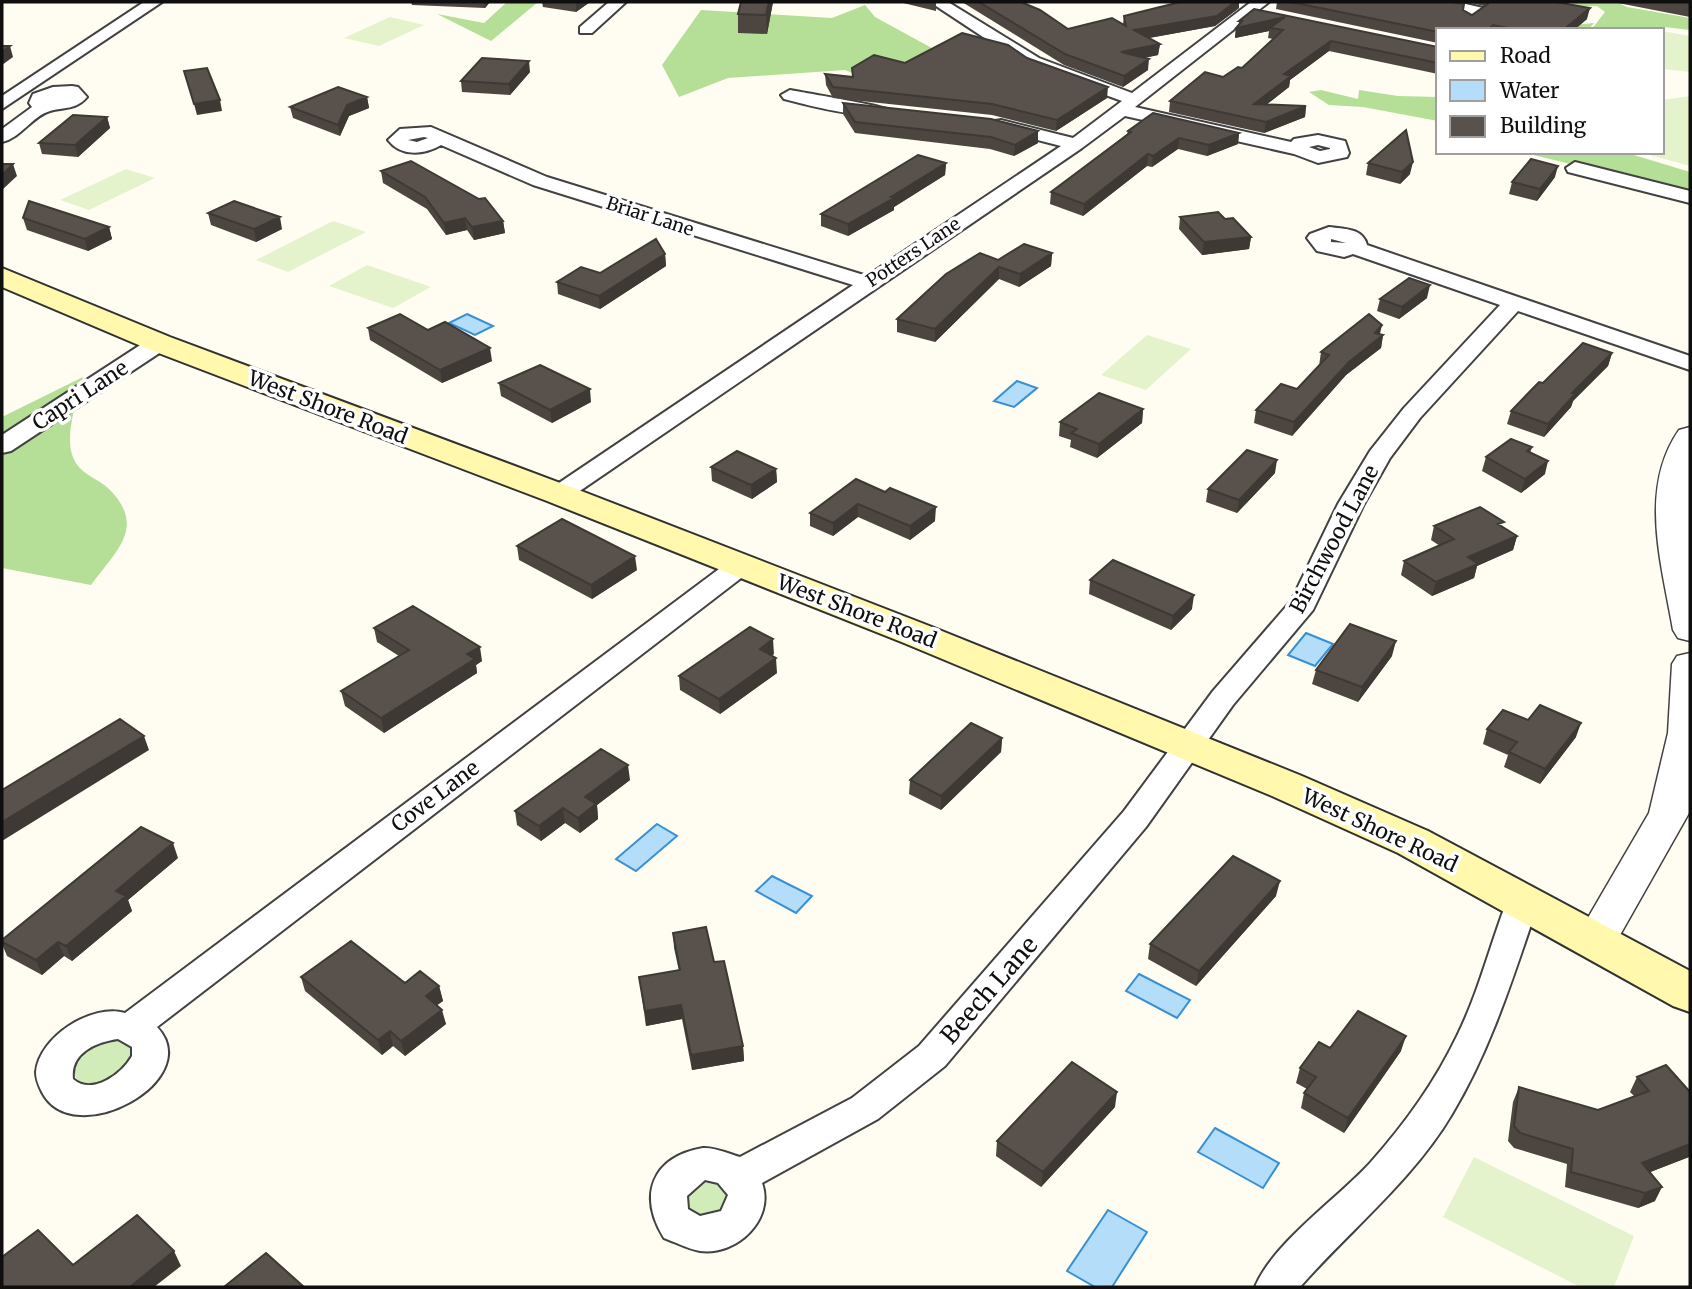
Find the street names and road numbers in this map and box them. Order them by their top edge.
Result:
street label: Briar Lane [603,191,697,241]
street label: Potters Lane [862,212,964,292]
street label: Capri Lane [27,354,133,436]
street label: West Shore Road [243,364,412,450]
street label: Birchwood Lane [1284,460,1384,618]
street label: West Shore Road [772,568,941,654]
street label: Cove Lane [386,754,484,838]
street label: West Shore Road [1297,782,1463,878]
street label: Beech Lane [934,930,1044,1050]

